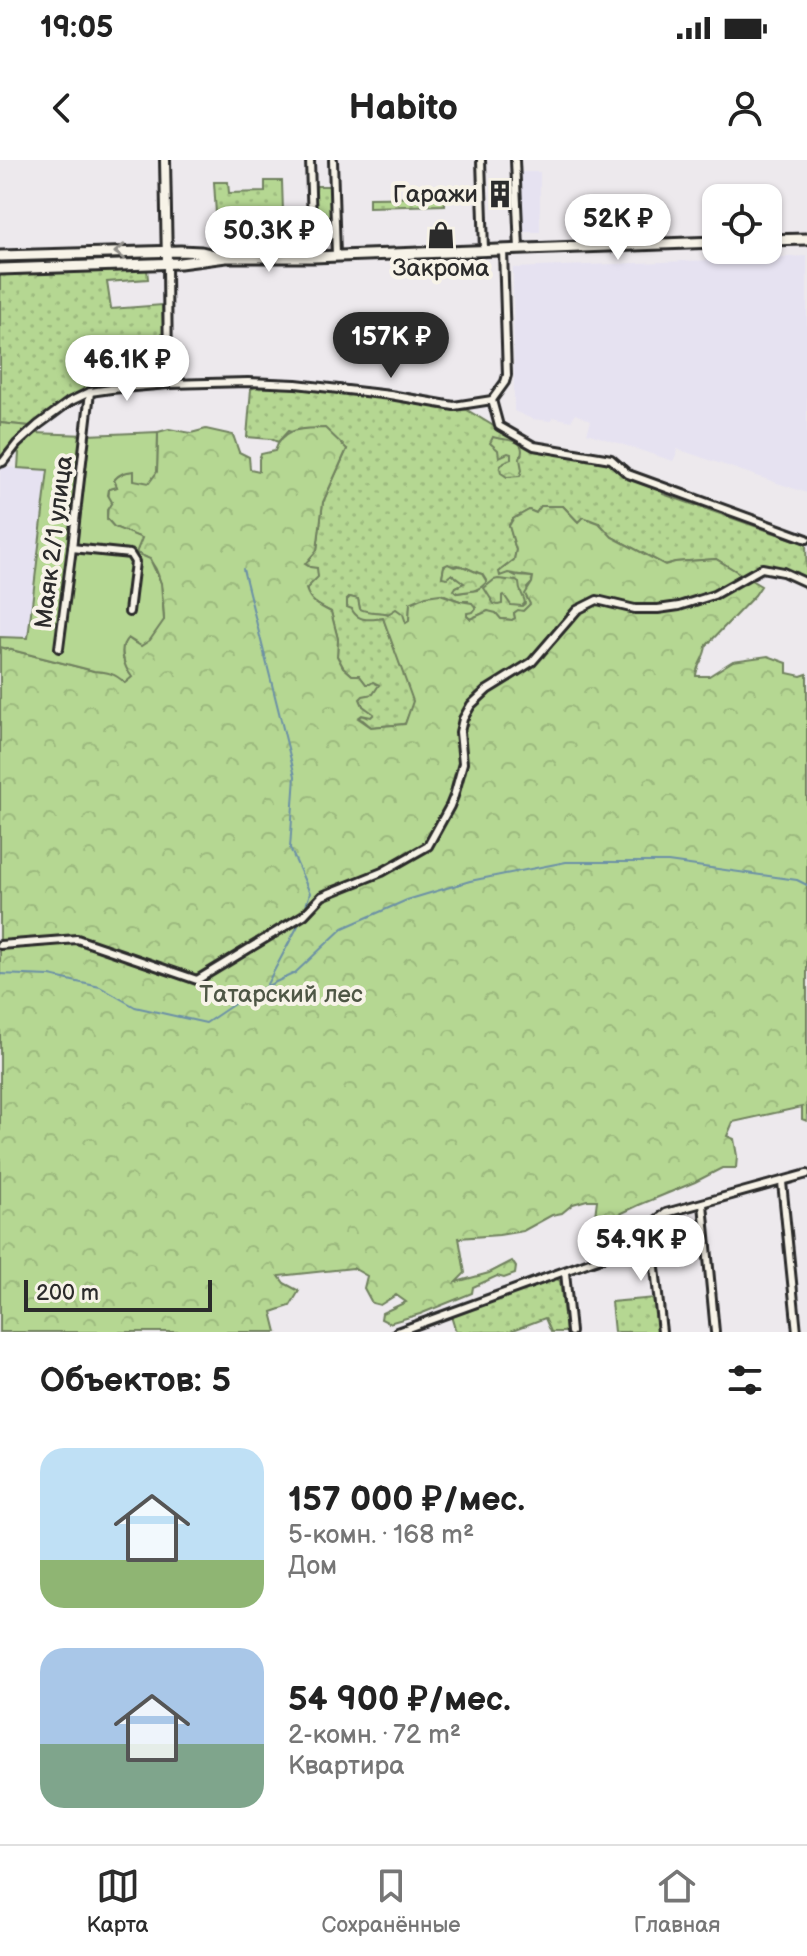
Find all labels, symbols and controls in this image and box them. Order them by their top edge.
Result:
text: 19:05 [40,10,113,46]
icon: back [40,86,84,130]
icon: person [723,86,767,130]
text: Habito [349,87,458,130]
building icon: Гаражи [485,179,515,209]
place label: Гаражи [393,180,478,209]
map controls [702,184,782,264]
button: locate [702,184,782,264]
pin: 52K ₽ [562,194,674,262]
text: 52K ₽ [583,204,653,235]
pin: 50.3K ₽ [195,206,343,274]
text: 50.3K ₽ [223,216,315,247]
shop icon: Закрома [426,220,456,250]
one-way arrow [113,244,126,261]
place label: Закрома [392,254,490,283]
pin: 157K ₽ [326,312,456,380]
text: 157K ₽ [351,322,431,353]
pin: 46.1K ₽ [53,335,201,403]
text: 46.1K ₽ [83,345,171,376]
street label: Маяк 2/1 улица [29,454,79,630]
park label: Татарский лес [199,980,363,1009]
pin: 54.9K ₽ [567,1215,715,1283]
text: 54.9K ₽ [595,1225,687,1256]
scale bar [24,1276,212,1312]
text: 200 m [36,1280,99,1307]
icon: filters [723,1358,767,1402]
text: Объектов: 5 [40,1360,231,1401]
text: 157 000 ₽/мес. [288,1479,525,1520]
icon: home [104,1480,200,1576]
text: 5-комн. · 168 m² [288,1520,474,1551]
text: Дом [288,1551,337,1582]
text: 54 900 ₽/мес. [288,1679,511,1720]
icon: home [104,1680,200,1776]
text: 2-комн. · 72 m² [288,1720,461,1751]
text: Квартира [288,1751,405,1782]
tab: Карта [87,1864,148,1939]
tab: Сохранённые [322,1864,461,1939]
tab: Главная [634,1864,720,1939]

